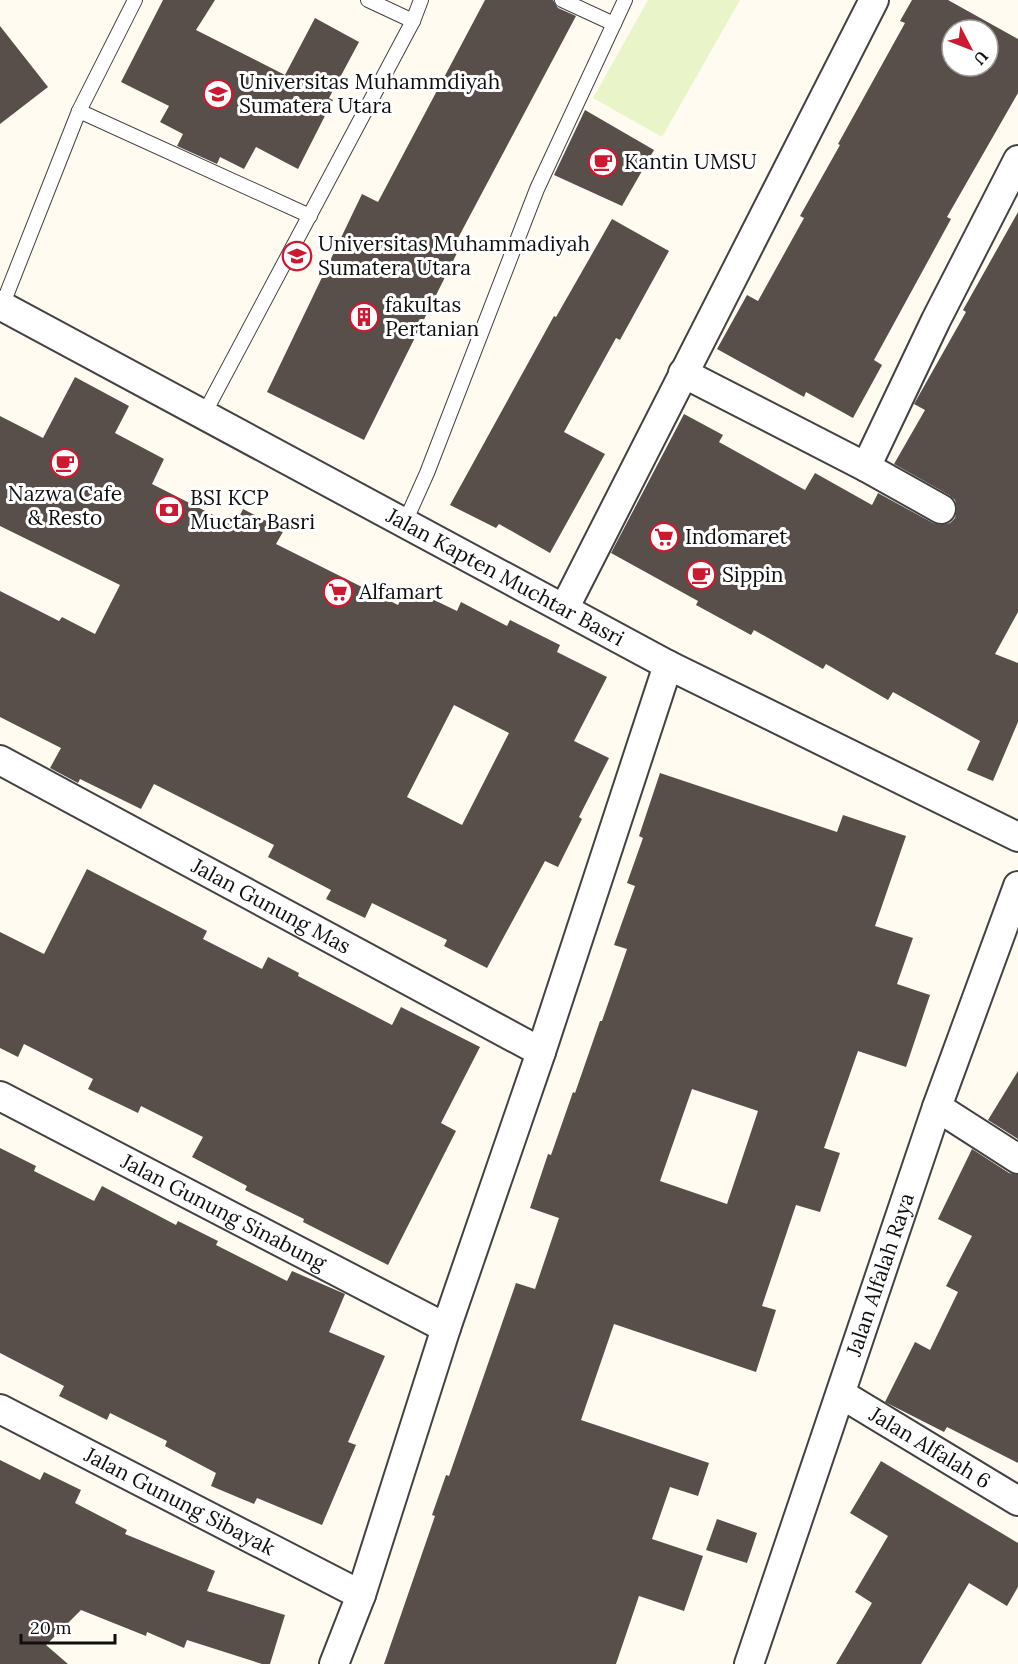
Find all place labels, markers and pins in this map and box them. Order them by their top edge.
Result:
place label: Universitas Muhammdiyah Sumatera Utara [239,68,500,119]
school or university icon: Universitas Muhammdiyah Sumatera Utara [202,78,234,110]
cafe icon: Kantin UMSU [587,146,619,178]
place label: Kantin UMSU [624,148,757,175]
place label: Universitas Muhammadiyah Sumatera Utara [318,230,590,281]
school or university icon: Universitas Muhammadiyah Sumatera Utara [281,240,313,272]
place label: fakultas Pertanian [385,291,480,342]
building icon: fakultas Pertanian [348,301,380,333]
cafe icon: Nazwa Cafe & Resto [49,447,81,479]
place label: Nazwa Cafe & Resto [8,480,122,531]
place label: BSI KCP Muctar Basri [190,484,315,535]
bank icon: BSI KCP Muctar Basri [153,494,185,526]
supermarket icon: Indomaret [648,521,680,553]
place label: Indomaret [685,523,788,550]
cafe icon: Sippin [685,559,717,591]
place label: Sippin [722,561,784,588]
supermarket icon: Alfamart [322,576,354,608]
place label: Alfamart [358,578,444,605]

